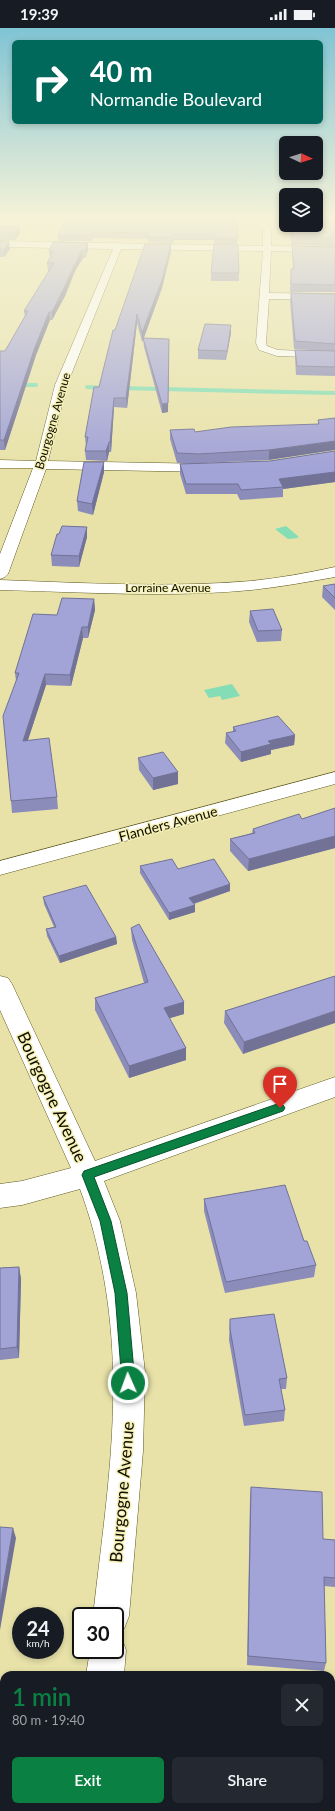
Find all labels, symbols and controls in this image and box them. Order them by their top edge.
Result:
text: 19:39 [20,5,59,23]
text: 40 m [90,54,153,88]
icon: right [24,56,76,108]
text: Normandie Boulevard [90,88,262,110]
north arrow [279,136,323,180]
map controls [279,136,323,232]
button: layers [279,188,323,232]
street label: Bourgogne Avenue [32,371,74,471]
street label: Lorraine Avenue [125,580,211,595]
street label: Flanders Avenue [117,802,219,845]
street label: Bourgogne Avenue [13,1028,92,1165]
pin [263,1067,297,1108]
icon: arrive [269,1073,291,1095]
position arrow [107,1362,149,1404]
street label: Bourgogne Avenue [105,1420,138,1563]
speed limit sign: 30 [72,1607,124,1659]
text: 24 [26,1616,50,1640]
text: km/h [26,1637,50,1649]
text: 1 min [12,1682,71,1711]
button: close [281,1684,323,1726]
text: 80 m · 19:40 [12,1712,85,1728]
button: Exit [12,1757,164,1803]
button: Share [172,1757,323,1803]

